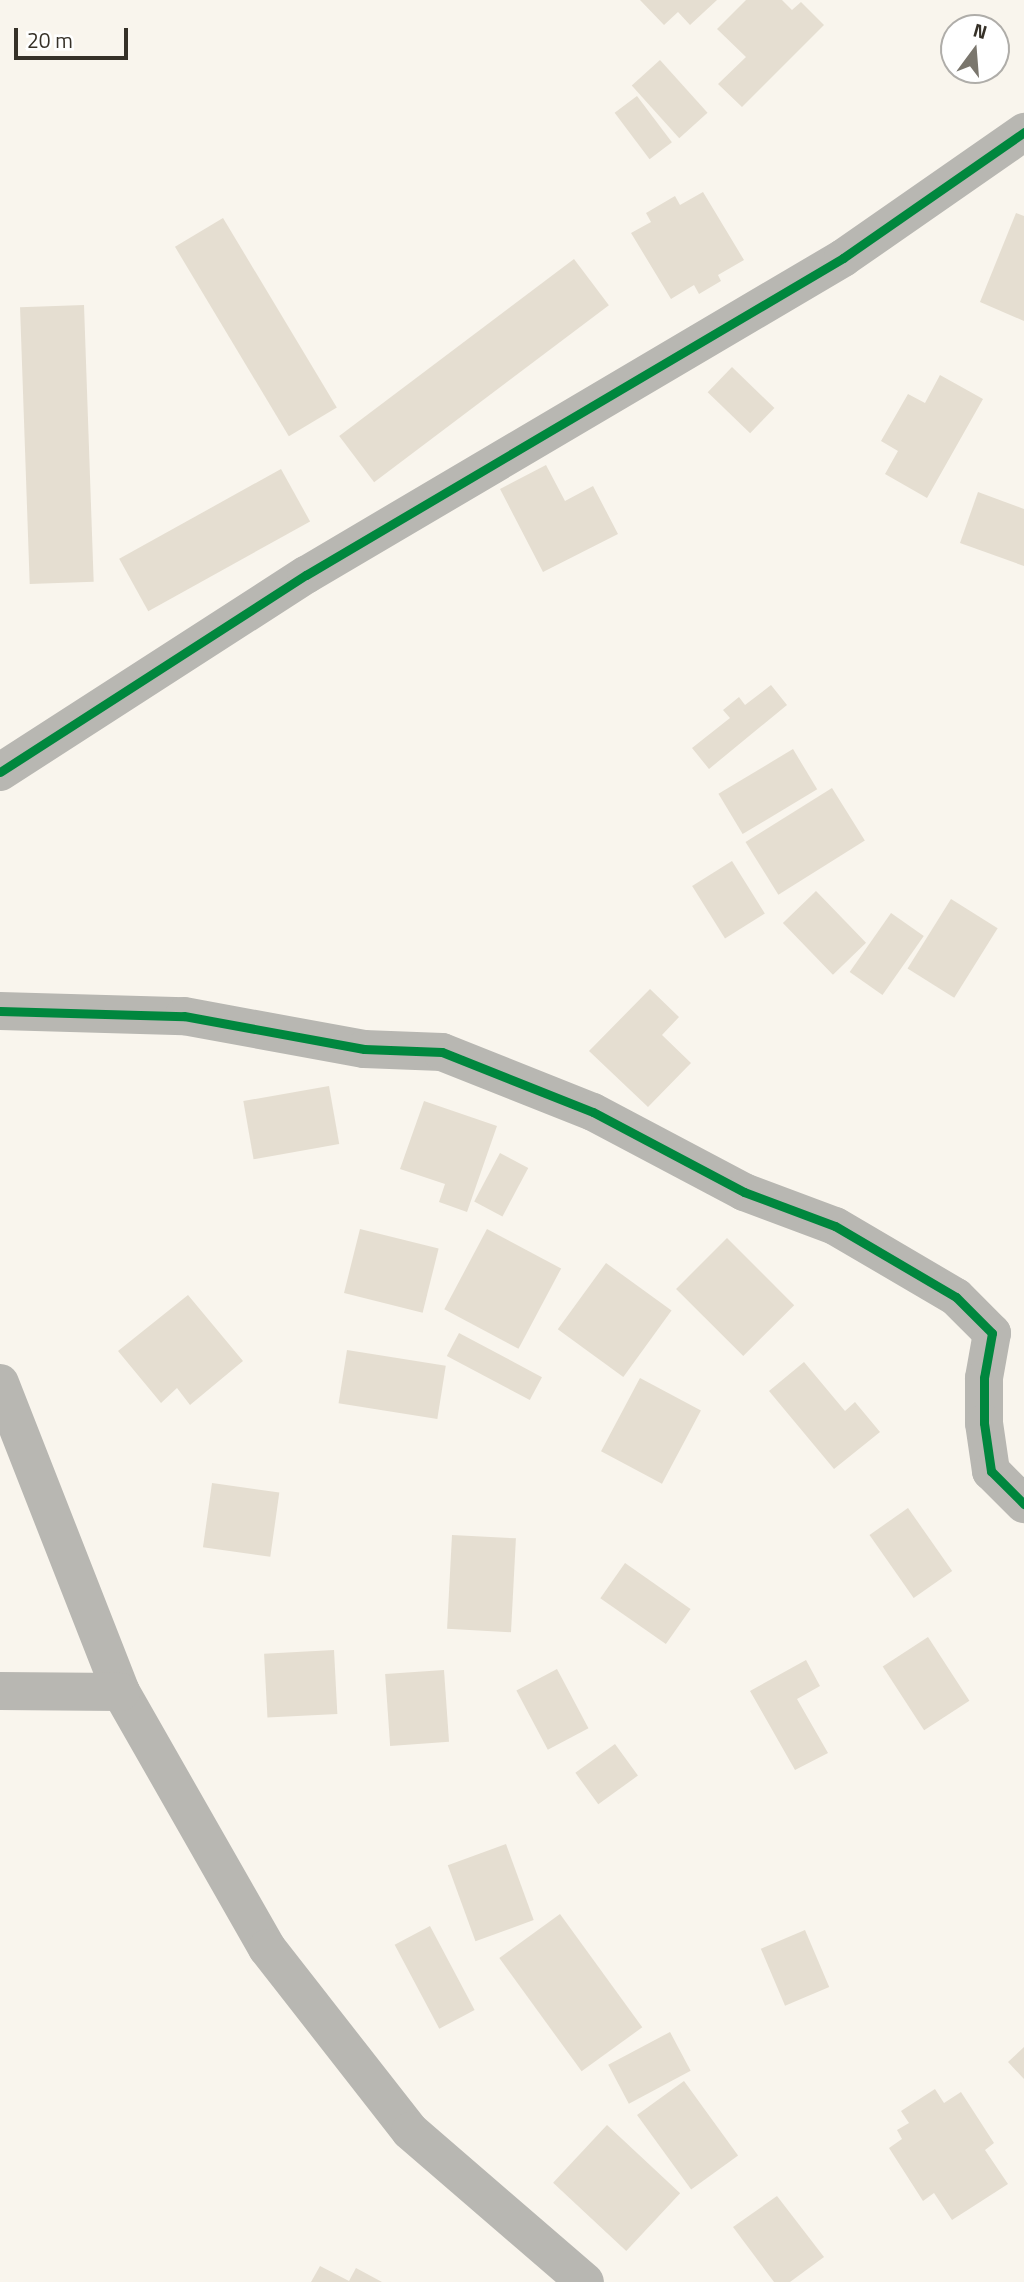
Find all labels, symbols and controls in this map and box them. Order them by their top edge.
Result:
scale bar [18,14,131,58]
north arrow [940,14,1010,84]
text: N [970,14,991,46]
text: 20 m [27,24,73,56]

